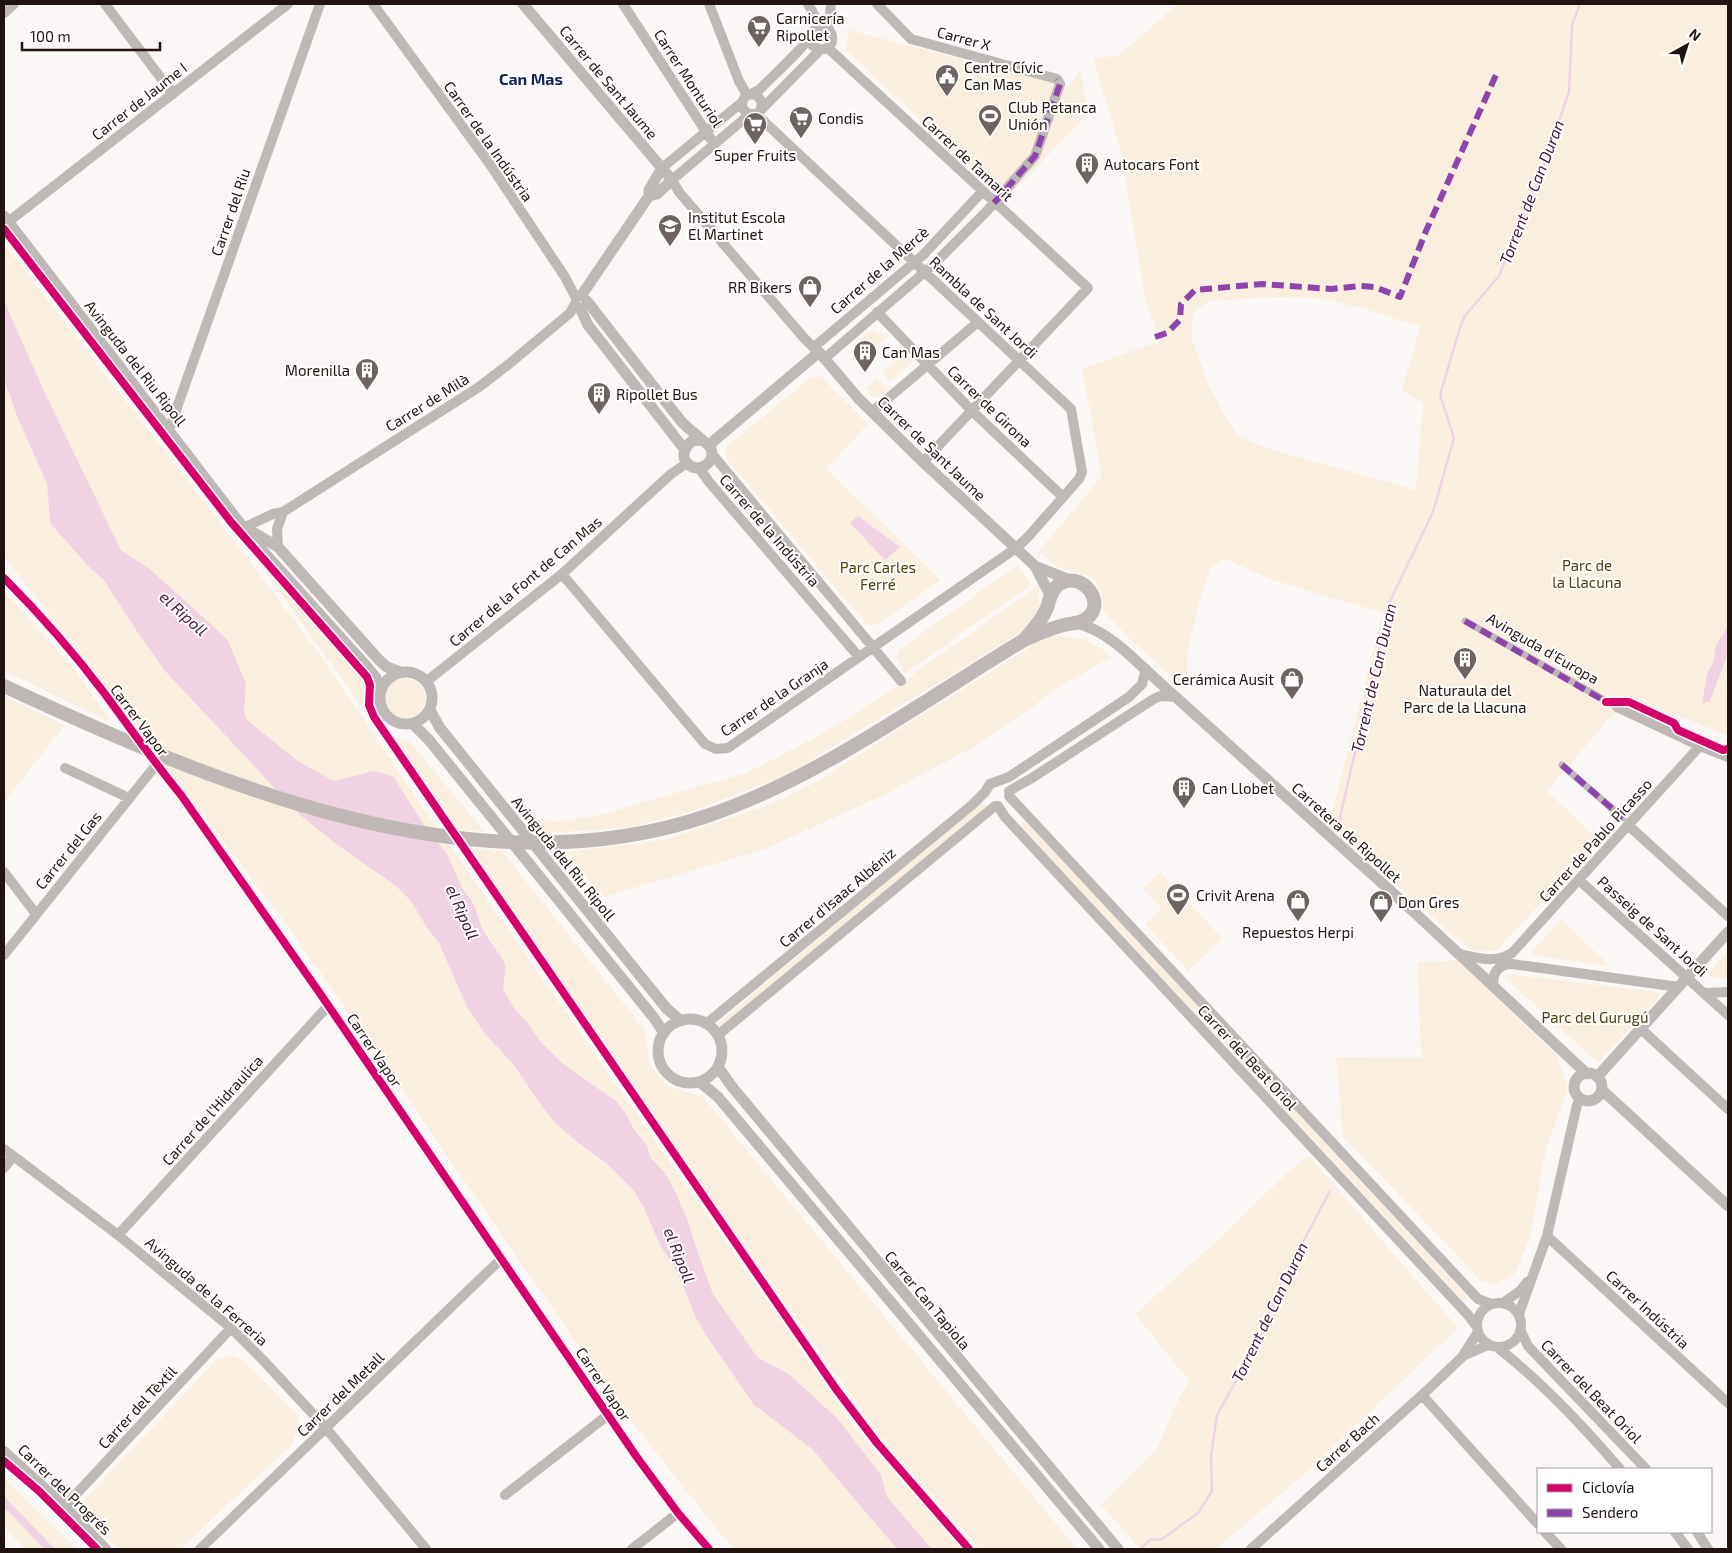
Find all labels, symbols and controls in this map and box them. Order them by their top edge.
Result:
place label: Carnicería Ripollet [776,9,845,44]
supermarket icon: Carnicería Ripollet [746,14,772,48]
scale bar [22,20,160,52]
north arrow [1662,20,1712,70]
street label: Carrer de Sant Jaume [556,21,662,143]
street label: Carrer X [935,22,993,54]
text: N [1686,25,1705,44]
street label: Carrer Monturiol [651,26,728,131]
text: 100 m [30,27,71,45]
street label: Carrer de Jaume I [88,58,190,144]
place label: Centre Cívic Can Mas [964,58,1044,93]
public building icon: Centre Cívic Can Mas [934,63,960,97]
district label: Can Mas [499,69,563,88]
street label: Carrer de la Indústria [441,77,537,205]
place label: Club Petanca Unión [1008,98,1097,133]
sports icon: Club Petanca Unión [977,103,1003,137]
supermarket icon: Condis [788,105,814,139]
place label: Condis [818,109,864,127]
supermarket icon: Super Fruits [742,111,768,145]
street label: Carrer de Tamarit [919,111,1017,205]
water label: Torrent de Can Duran [1495,117,1567,267]
place label: Super Fruits [714,146,796,164]
building icon: Autocars Font [1074,151,1100,185]
place label: Autocars Font [1104,155,1200,173]
street label: Carrer del Riu [207,166,253,258]
place label: Institut Escola El Martinet [688,208,785,243]
school or university icon: Institut Escola El Martinet [657,213,683,247]
street label: Carrer de la Mercè [826,223,932,317]
street label: Rambla de Sant Jordi [926,252,1042,362]
shop icon: RR Bikers [797,274,823,308]
place label: RR Bikers [728,278,792,296]
street label: Avinguda del Riu Ripoll [81,297,191,430]
building icon: Can Mas [852,339,878,373]
place label: Can Mas [882,343,940,361]
building icon: Morenilla [354,357,380,391]
place label: Morenilla [285,361,350,379]
street label: Carrer de Girona [944,361,1036,451]
street label: Carrer de Milà [382,369,472,435]
building icon: Ripollet Bus [586,381,612,415]
place label: Ripollet Bus [616,385,698,403]
street label: Carrer de Sant Jaume [874,392,990,504]
street label: Carrer de la Indústria [716,470,824,590]
street label: Carrer de la Font de Can Mas [445,512,605,650]
park label: Parc de la Llacuna [1552,556,1622,591]
park label: Parc Carles Ferré [840,558,916,593]
water label: el Ripoll [156,587,212,639]
water label: Torrent de Can Duran [1347,601,1399,755]
street label: Avinguda d'Europa [1484,609,1602,687]
building icon: Naturaula del Parc de la Llacuna [1452,646,1478,680]
street label: Carrer de la Granja [717,654,832,741]
shop icon: Cerámica Ausit [1279,666,1305,700]
place label: Cerámica Ausit [1173,670,1274,688]
street label: Carrer Vapor [107,680,173,760]
place label: Naturaula del Parc de la Llacuna [1404,681,1526,716]
building icon: Can Llobet [1171,775,1197,809]
street label: Carrer de Pablo Picasso [1535,775,1655,905]
street label: Carretera de Ripollet [1289,778,1406,886]
place label: Can Llobet [1202,779,1274,797]
street label: Avinguda del Riu Ripoll [508,792,620,924]
street label: Carrer del Gas [31,807,105,893]
street label: Carrer d'Isaac Albéniz [775,843,899,951]
street label: Passeig de Sant Jordi [1594,872,1712,980]
water label: el Ripoll [443,882,483,942]
sports icon: Crivit Arena [1165,882,1191,916]
place label: Crivit Arena [1196,886,1275,904]
shop icon: Repuestos Herpi [1285,888,1311,922]
shop icon: Don Gres [1368,889,1394,923]
place label: Don Gres [1398,893,1459,911]
place label: Repuestos Herpi [1242,923,1354,941]
street label: Carrer del Beat Oriol [1195,1001,1302,1114]
park label: Parc del Gurugú [1541,1008,1649,1026]
street label: Carrer Vapor [344,1010,406,1090]
street label: Carrer de l'Hidraulica [158,1051,266,1169]
water label: el Ripoll [660,1225,700,1285]
street label: Avinguda de la Ferreria [142,1233,272,1349]
water label: Torrent de Can Duran [1227,1239,1311,1385]
street label: Carrer Can Tapiola [881,1247,975,1353]
street label: Carrer Indústria [1603,1266,1693,1352]
street label: Carrer del Beat Oriol [1538,1335,1646,1447]
street label: Carrer Vapor [573,1344,635,1424]
street label: Carrer del Metall [293,1348,388,1440]
street label: Carrer del Tèxtil [94,1362,180,1452]
street label: Carrer Bach [1312,1409,1382,1475]
street label: Carrer del Progrés [15,1440,115,1538]
legend [1537,1468,1712,1533]
text: Ciclovía [1582,1478,1634,1496]
text: Sendero [1582,1503,1638,1521]

